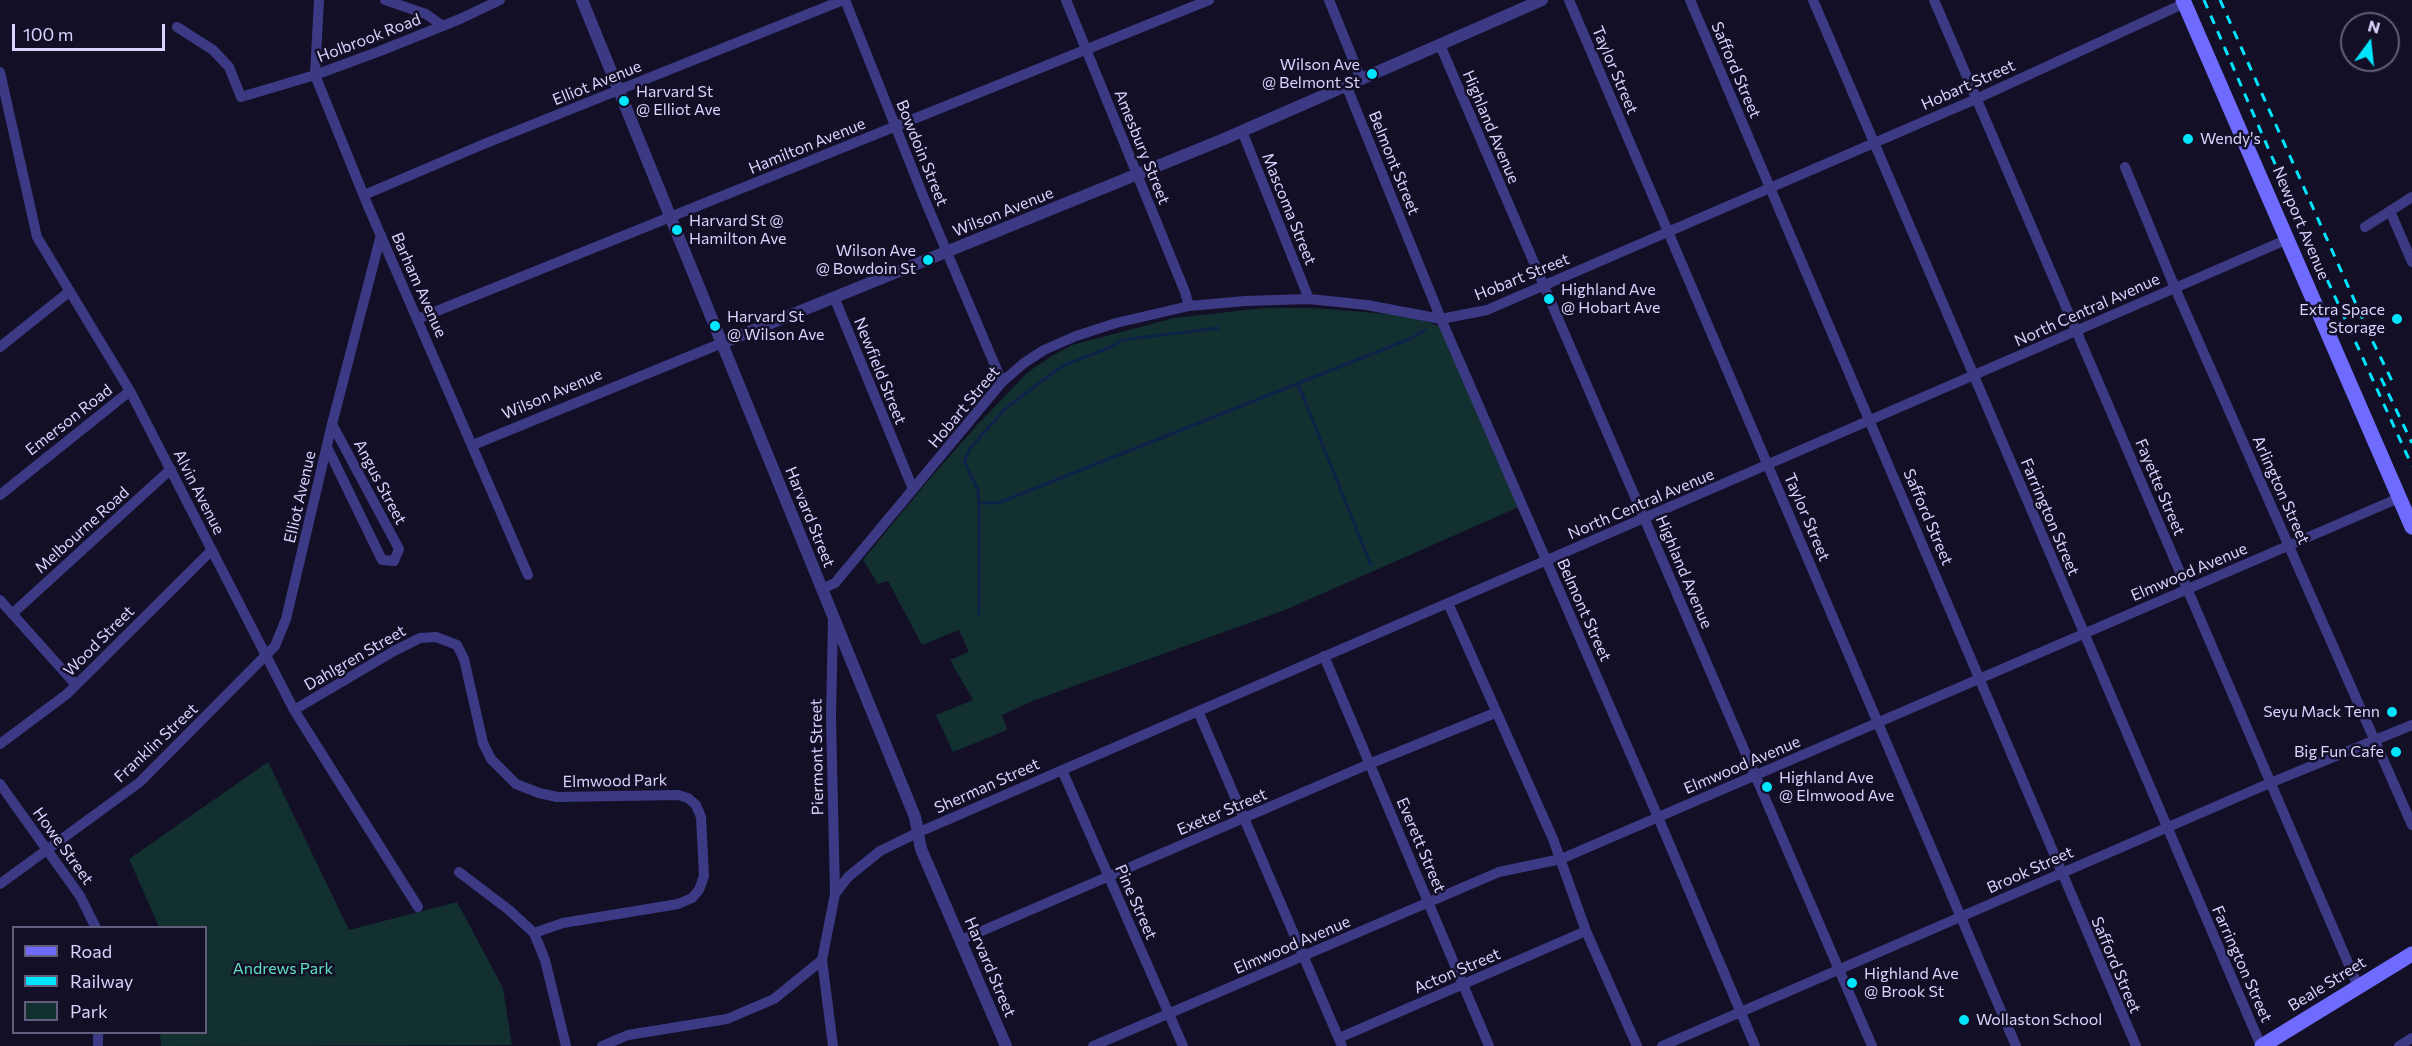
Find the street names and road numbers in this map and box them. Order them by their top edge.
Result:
street label: Holbrook Road [314,9,424,67]
street label: Safford Street [1707,19,1765,121]
street label: Taylor Street [1588,23,1642,117]
street label: Elliot Avenue [550,56,644,110]
street label: Hobart Street [1918,56,2018,114]
street label: Highland Avenue [1458,67,1524,187]
street label: Amesbury Street [1110,87,1174,207]
street label: Bowdoin Street [892,97,952,209]
street label: Belmont Street [1364,108,1424,218]
street label: Hamilton Avenue [746,114,868,178]
street label: Mascoma Street [1258,150,1320,268]
street label: Newport Avenue [2268,163,2334,283]
street label: Wilson Avenue [950,183,1056,241]
street label: Barham Avenue [387,229,451,341]
street label: Hobart Street [1472,249,1572,305]
street label: North Central Avenue [2011,269,2163,351]
street label: Newfield Street [850,315,910,427]
street label: Hobart Street [924,362,1004,452]
street label: Wilson Avenue [499,364,605,424]
street label: Emerson Road [22,380,116,460]
street label: Arlington Street [2248,433,2314,547]
street label: Angus Street [350,436,410,528]
street label: Fayette Street [2131,436,2189,538]
street label: Alvin Avenue [169,446,229,538]
street label: Elliot Avenue [280,449,320,545]
street label: Farrington Street [2017,456,2083,578]
street label: Harvard Street [781,464,839,570]
street label: North Central Avenue [1565,464,1717,544]
street label: Safford Street [1899,466,1957,568]
street label: Taylor Street [1780,470,1834,564]
street label: Melbourne Road [31,483,133,577]
street label: Highland Avenue [1651,512,1717,632]
street label: Elmwood Avenue [2128,539,2250,605]
street label: Belmont Street [1553,556,1615,664]
street label: Wood Street [60,602,138,680]
street label: Dahlgren Street [301,621,409,695]
street label: Franklin Street [110,699,202,787]
street label: Piermont Street [806,699,828,815]
street label: Elmwood Avenue [1681,732,1803,798]
street label: Sherman Street [931,754,1043,818]
street label: Elmwood Park [562,770,668,792]
street label: Exeter Street [1174,784,1270,840]
street label: Everett Street [1392,795,1450,895]
street label: Howe Street [29,804,97,888]
street label: Brook Street [1984,842,2076,898]
street label: Pine Street [1111,862,1161,942]
street label: Farrington Street [2208,903,2276,1025]
street label: Elmwood Avenue [1231,912,1353,978]
street label: Harvard Street [960,914,1020,1020]
street label: Safford Street [2087,914,2145,1016]
street label: Acton Street [1411,944,1503,998]
street label: Beale Street [2285,953,2369,1015]

